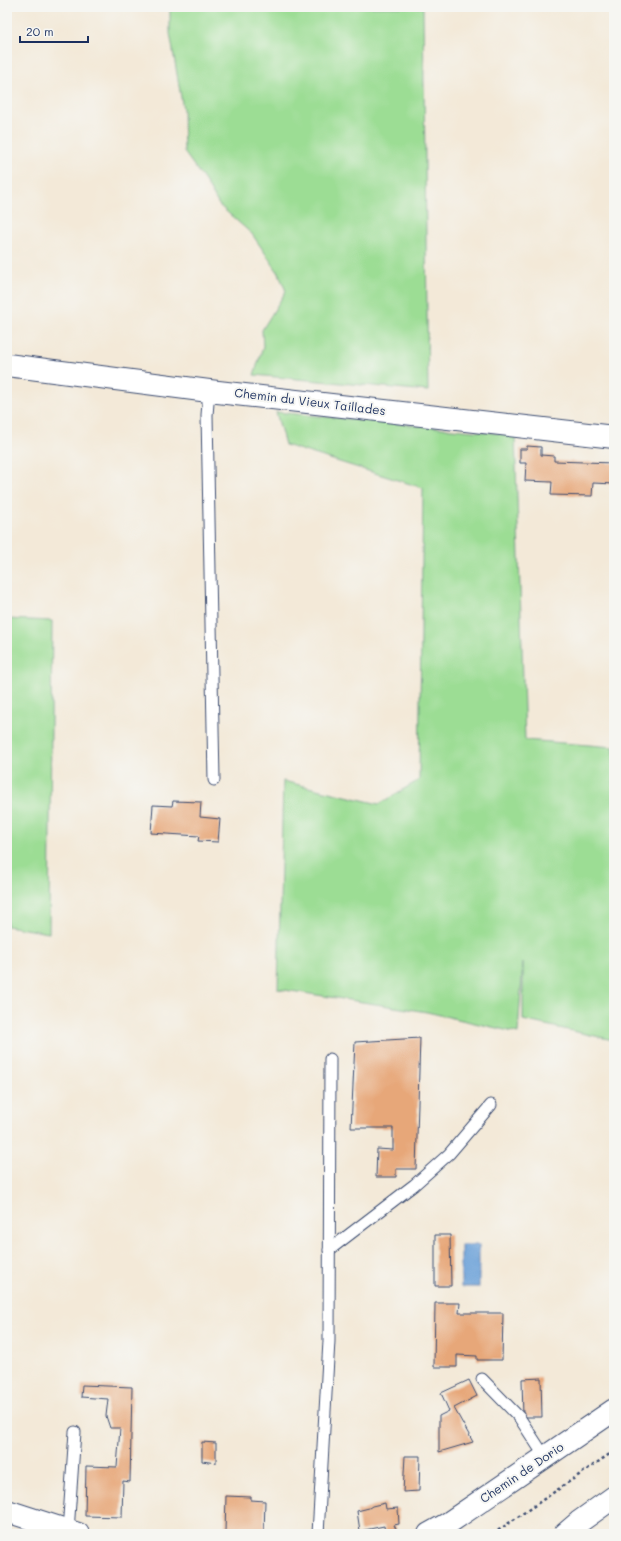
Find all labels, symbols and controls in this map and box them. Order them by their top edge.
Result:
scale bar [20,18,88,44]
text: 20 m [26,23,54,39]
street label: Chemin du Vieux Taillades [234,384,387,418]
street label: Chemin de Dorio [477,1438,566,1506]

